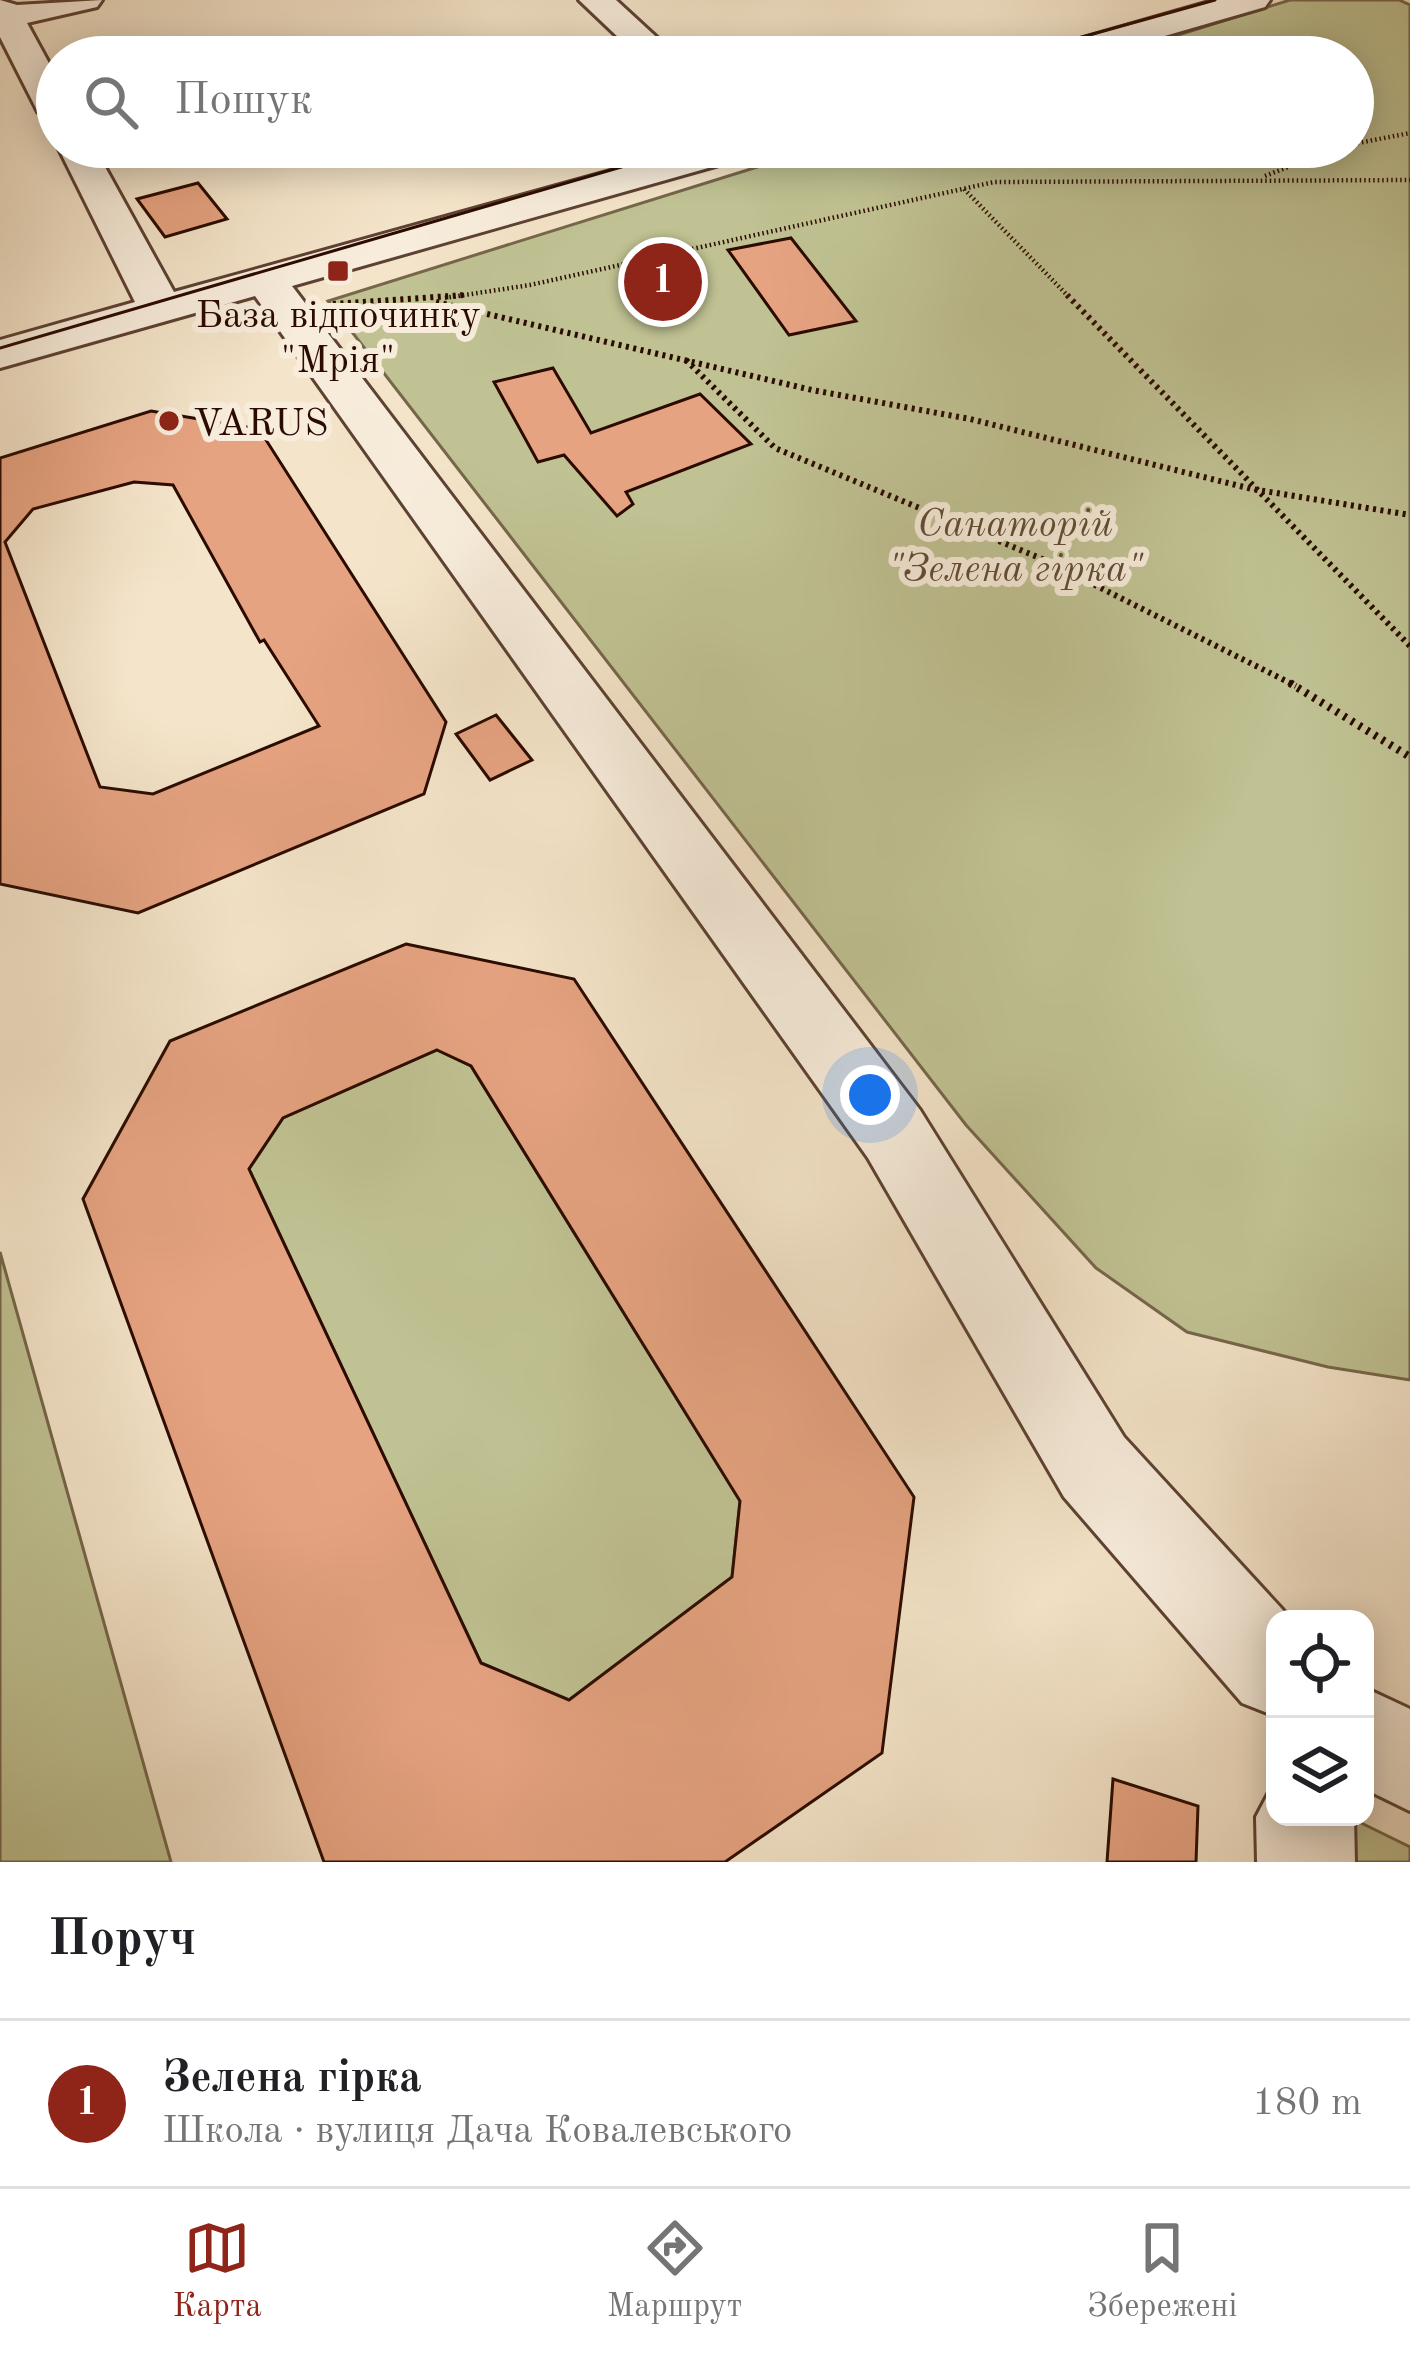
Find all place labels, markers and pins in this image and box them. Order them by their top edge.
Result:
pin: 1 [624,237,702,327]
marker: База відпочинку "Мрія" [325,258,351,284]
place label: База відпочинку "Мрія" [195,297,481,381]
place label: VARUS [193,405,328,444]
marker: VARUS [156,408,182,434]

